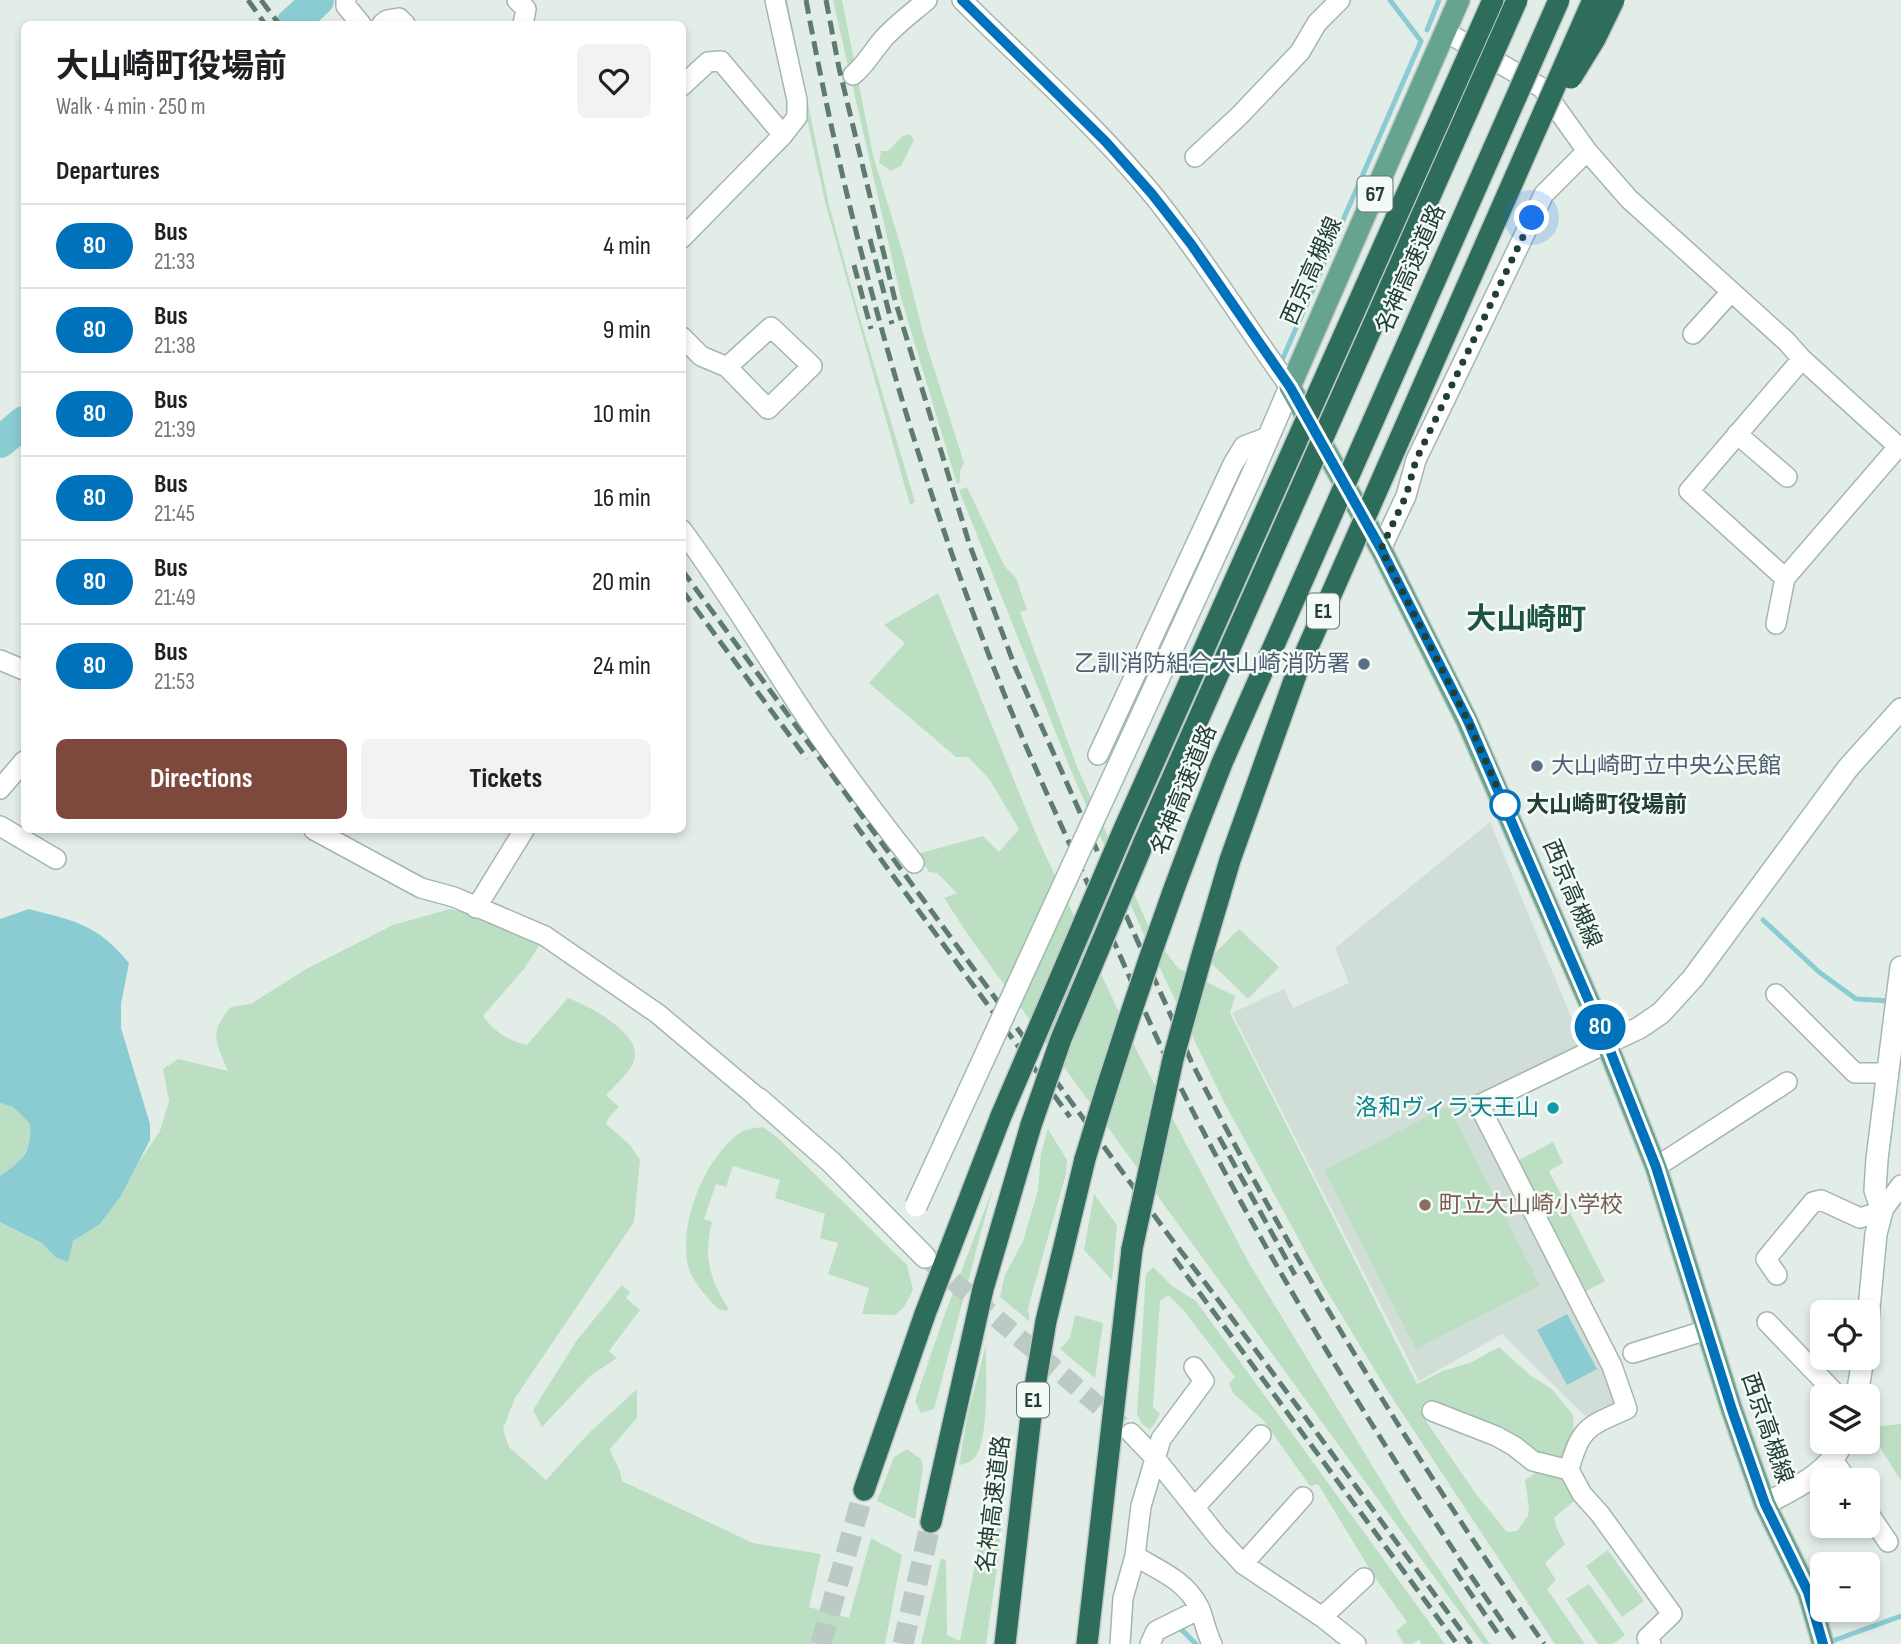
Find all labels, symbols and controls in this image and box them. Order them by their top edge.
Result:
button: heart [577,44,651,118]
text: 大山崎町役場前 [56,47,287,87]
text: Walk · 4 min · 250 m [56,93,206,121]
text: Departures [56,156,160,187]
road number: 67 [1358,176,1392,212]
street label: 名神高速道路 [1370,200,1452,338]
your location [1514,200,1549,235]
street label: 西京高槻線 [1276,213,1348,329]
text: Bus [154,217,188,248]
text: 80 [83,231,106,260]
text: 4 min [603,231,651,262]
text: 21:33 [154,248,195,276]
text: Bus [154,301,188,332]
text: 80 [83,315,106,344]
text: 9 min [603,315,651,346]
text: 21:38 [154,332,196,360]
text: Bus [154,385,188,416]
text: 80 [83,399,106,428]
text: 10 min [594,399,651,430]
text: 21:39 [154,416,196,444]
text: Bus [154,469,188,500]
text: 80 [83,483,106,512]
text: 16 min [594,483,651,514]
text: 21:45 [154,500,195,528]
text: Bus [154,553,188,584]
text: 80 [83,567,106,596]
text: 20 min [592,567,651,598]
text: 21:49 [154,584,196,612]
road number: E1 [1307,594,1339,628]
district label: 大山崎町 [1466,602,1586,638]
text: Bus [154,637,188,668]
place label: 乙訓消防組合大山崎消防署 [1074,650,1350,678]
text: 80 [83,651,106,680]
text: 24 min [593,651,651,682]
marker: 乙訓消防組合大山崎消防署 [1356,656,1372,672]
text: 21:53 [154,668,195,696]
street label: 名神高速道路 [1145,721,1223,859]
button: Directions [56,739,347,819]
button: Tickets [361,739,651,819]
place label: 大山崎町立中央公民館 [1551,752,1781,780]
marker: 大山崎町立中央公民館 [1529,758,1545,774]
marker: 大山崎町役場前 [1490,790,1520,820]
place label: 大山崎町役場前 [1526,791,1687,819]
street label: 西京高槻線 [1537,836,1607,952]
line badge: 80 [1568,1004,1632,1050]
text: 80 [1589,1012,1611,1041]
place label: 洛和ヴィラ天王山 [1355,1094,1539,1122]
marker: 洛和ヴィラ天王山 [1545,1100,1561,1116]
place label: 町立大山崎小学校 [1439,1191,1623,1219]
marker: 町立大山崎小学校 [1417,1197,1433,1213]
map controls [1810,1300,1880,1622]
button: locate [1810,1300,1880,1370]
street label: 西京高槻線 [1735,1369,1799,1487]
road number: E1 [1017,1382,1049,1418]
button: layers [1810,1384,1880,1454]
street label: 名神高速道路 [972,1434,1016,1574]
button: + [1810,1468,1880,1538]
button: − [1810,1552,1880,1622]

